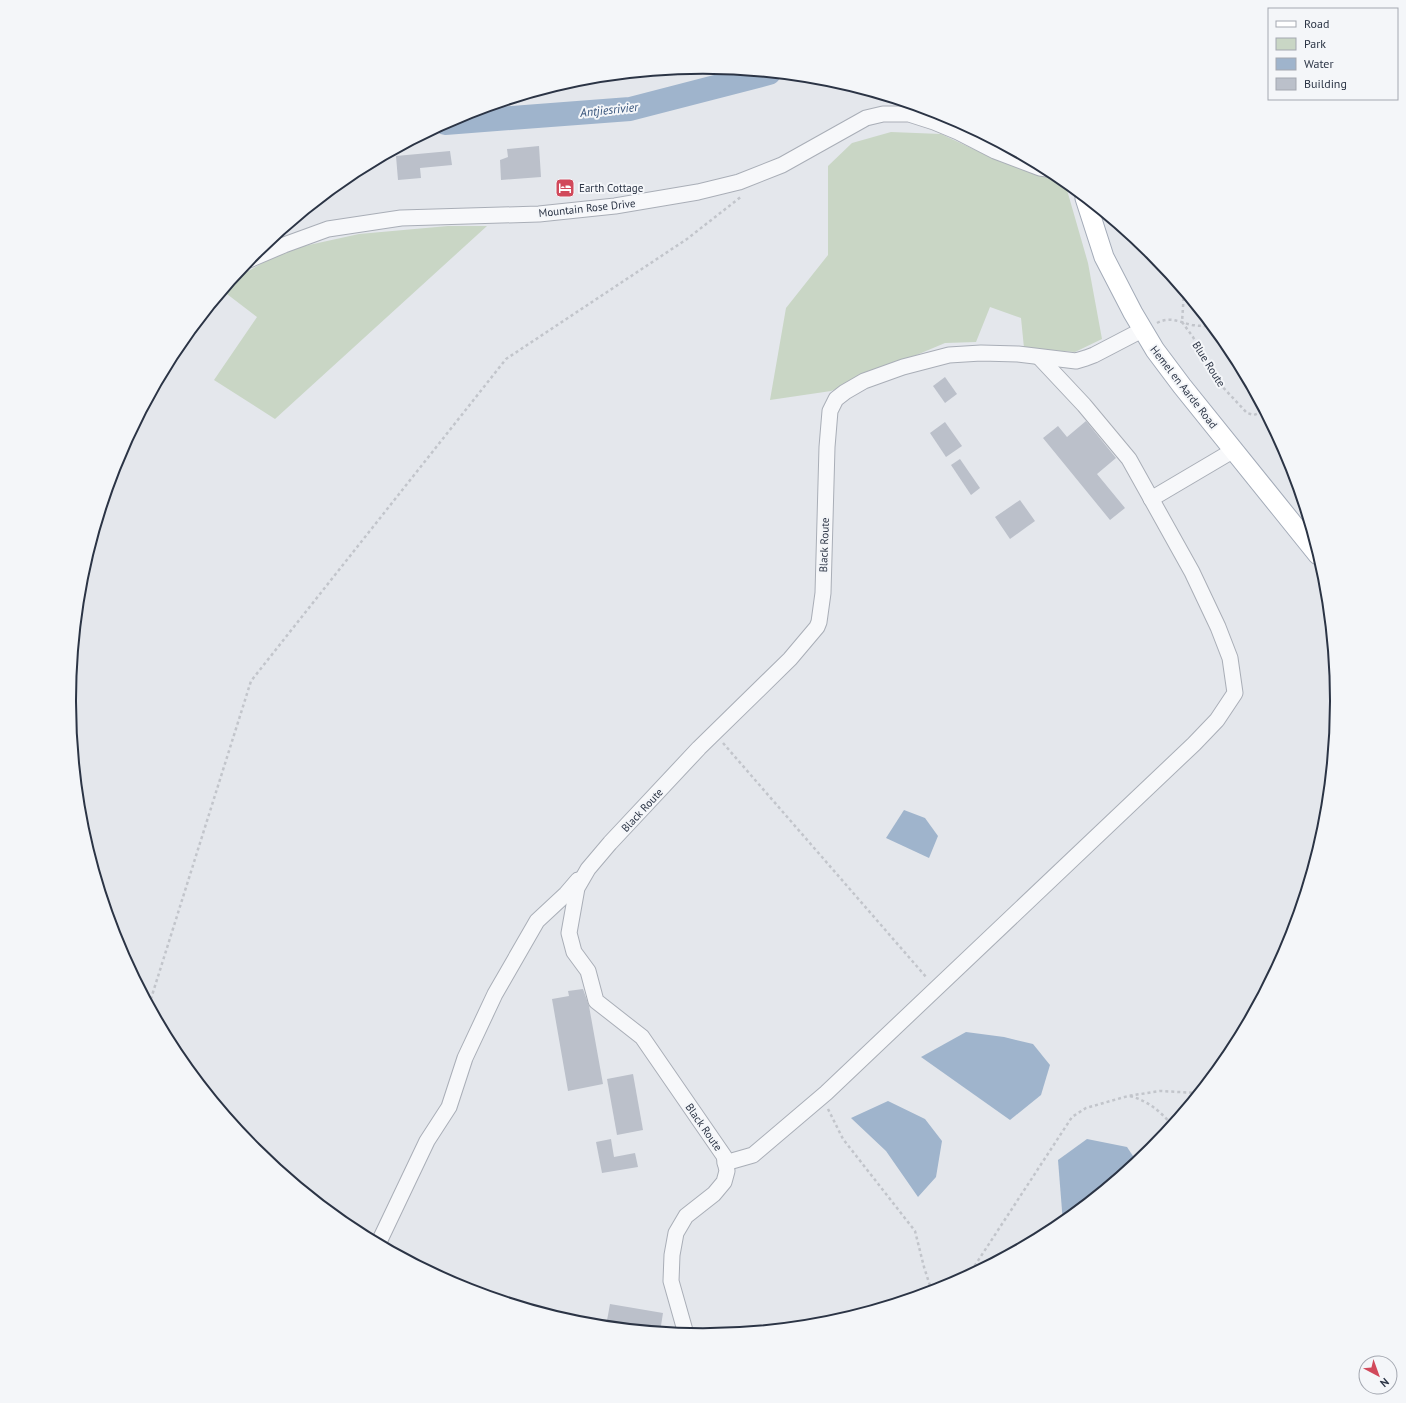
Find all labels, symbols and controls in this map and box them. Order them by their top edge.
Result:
legend [1268,8,1398,100]
text: Road [1304,16,1329,31]
text: Park [1304,36,1326,51]
text: Water [1304,56,1334,71]
text: Building [1304,76,1347,91]
water label: Antjiesrivier [578,99,640,120]
hotel icon: Earth Cottage [554,177,576,199]
place label: Earth Cottage [579,181,644,195]
street label: Mountain Rose Drive [538,196,637,220]
street label: Blue Route [1190,339,1229,390]
street label: Hemel en Aarde Road [1147,343,1221,431]
street label: Black Route [816,517,832,573]
street label: Black Route [618,785,666,835]
street label: Black Route [683,1100,726,1154]
north arrow [1358,1355,1398,1395]
text: N [1377,1375,1392,1390]

